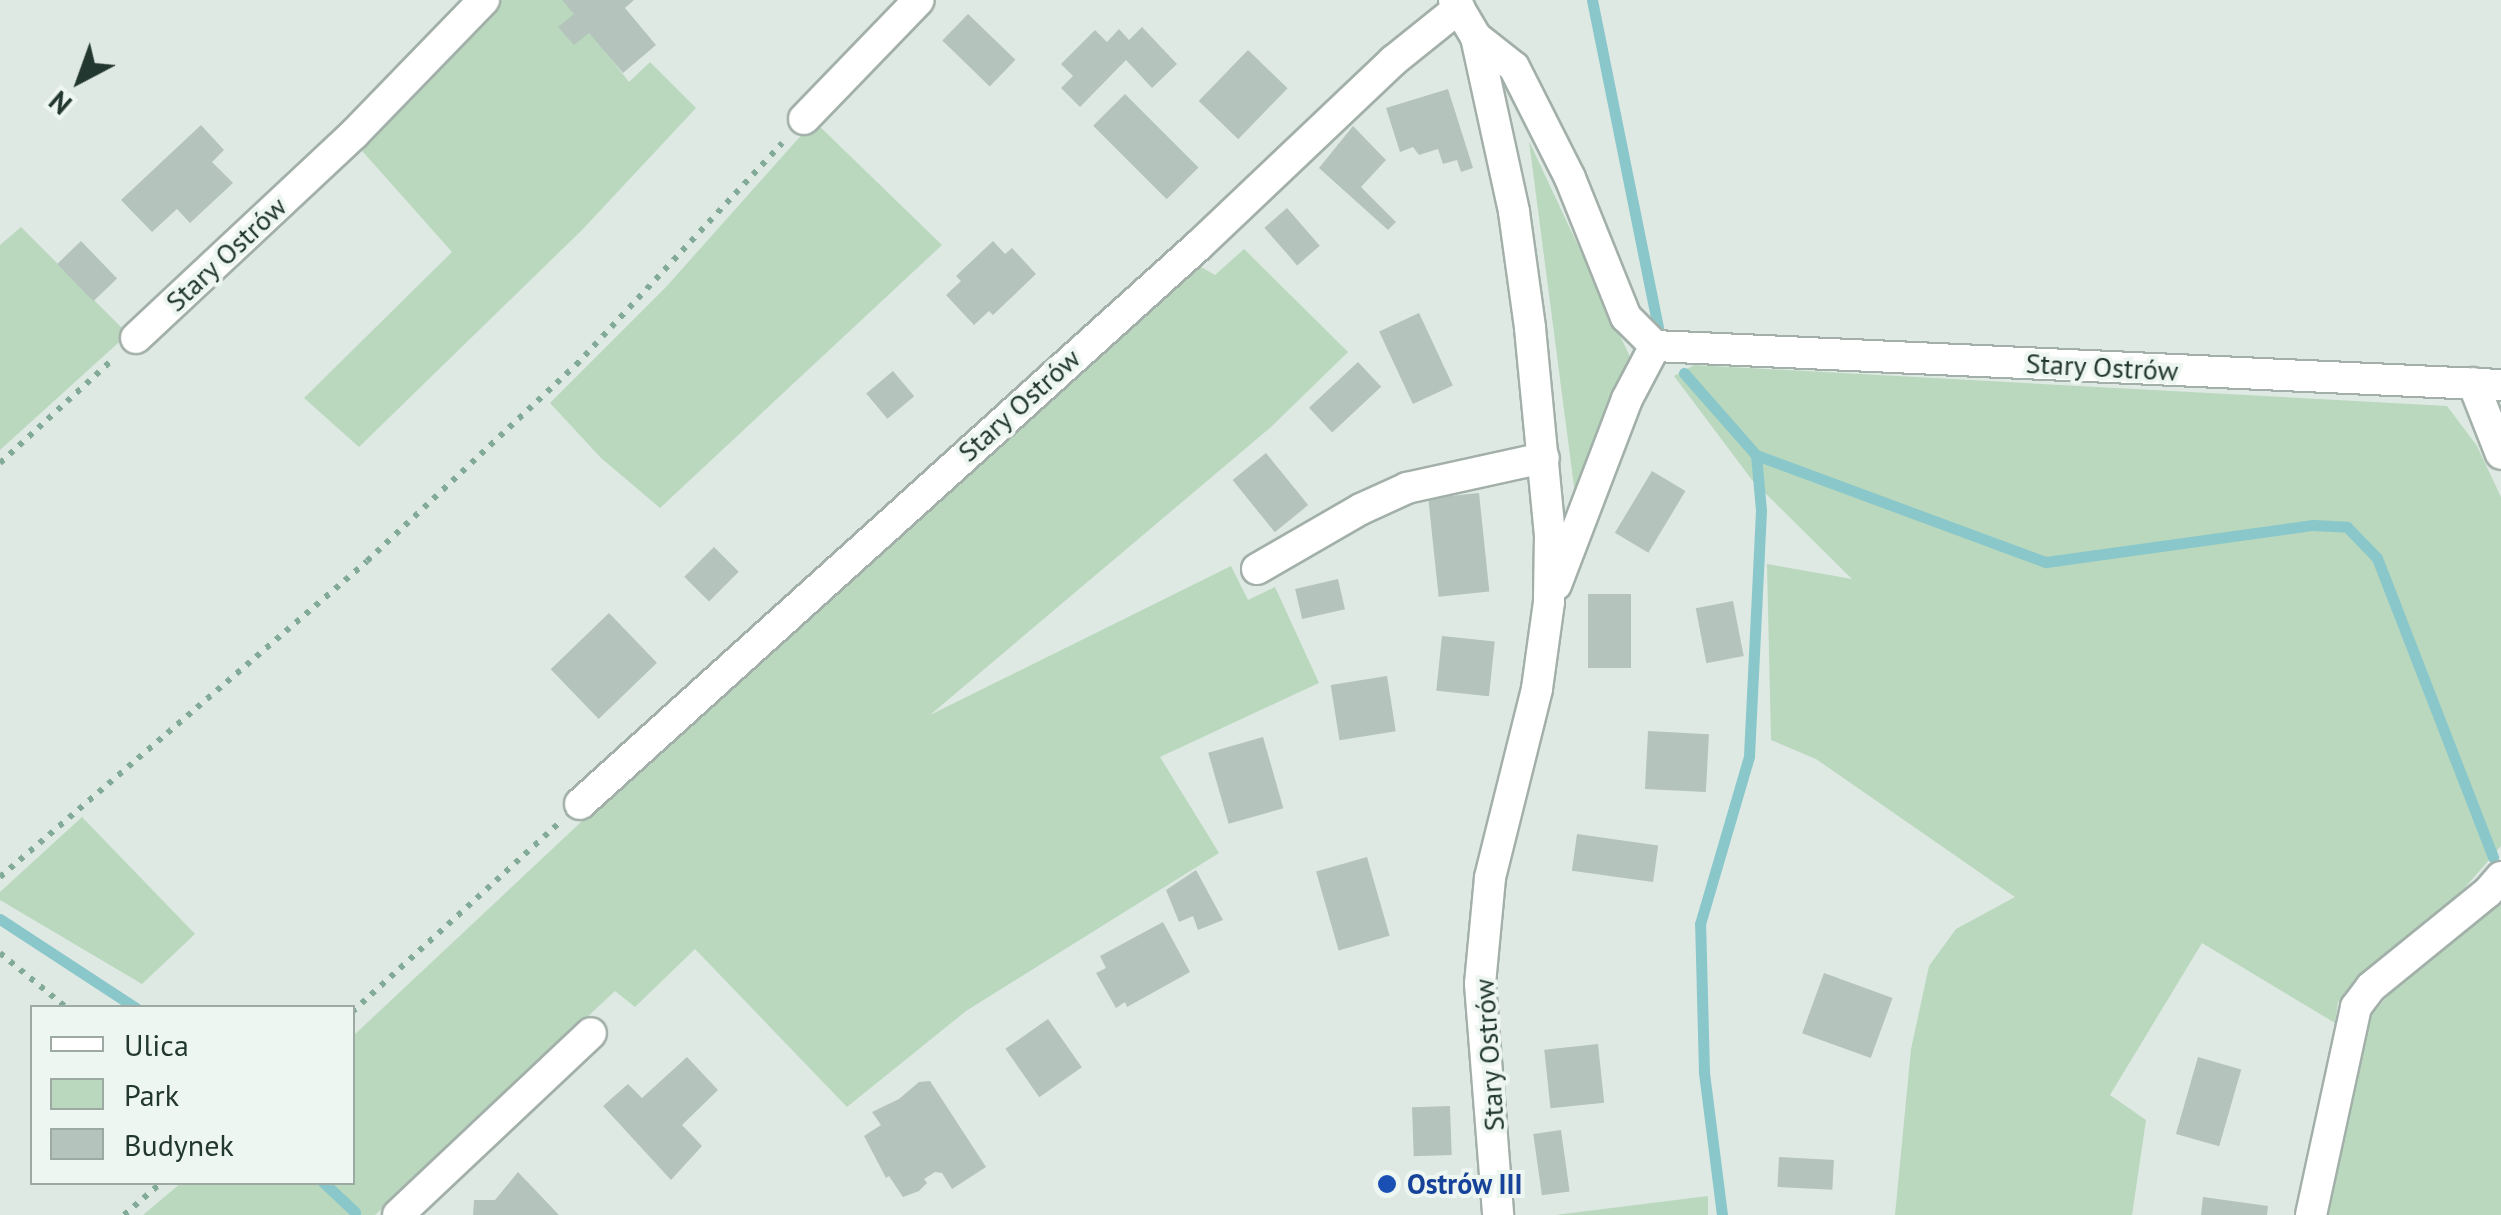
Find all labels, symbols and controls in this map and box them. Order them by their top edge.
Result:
north arrow [30,30,130,130]
text: N [41,83,79,123]
street label: Stary Ostrów [158,189,294,319]
street label: Stary Ostrów [951,341,1087,469]
street label: Stary Ostrów [2024,346,2180,388]
street label: Stary Ostrów [1467,977,1511,1133]
legend [30,1005,355,1185]
text: Ulica [124,1025,189,1064]
text: Park [124,1075,179,1114]
text: Budynek [124,1125,234,1164]
place label: Ostrów III [1407,1167,1523,1201]
marker: Ostrów III [1376,1173,1398,1195]

